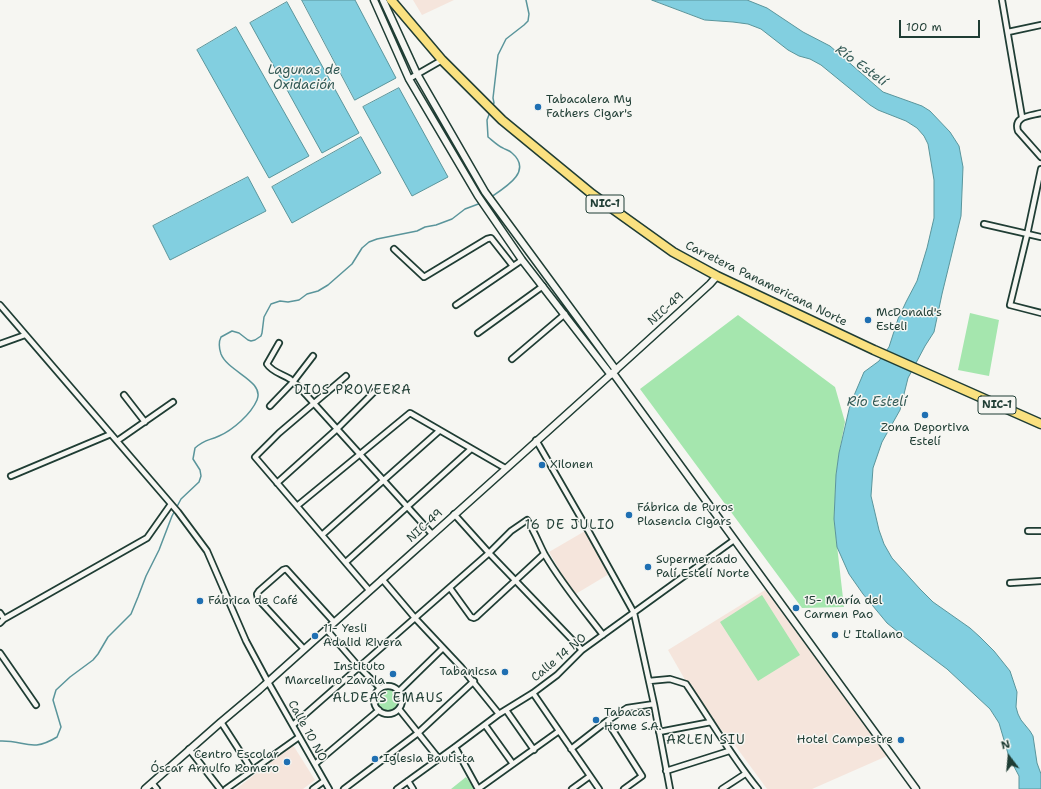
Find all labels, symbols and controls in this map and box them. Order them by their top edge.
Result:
scale bar [901,12,982,38]
text: 100 m [906,19,942,35]
water label: Río Estelí [832,42,890,90]
water label: Lagunas de Oxidación [268,63,340,94]
place label: Tabacalera My Fathers Cigar's [546,93,632,121]
marker: Tabacalera My Fathers Cigar's [533,102,543,112]
road number: NIC-1 [586,195,624,213]
street label: Carretera Panamericana Norte [683,238,849,330]
street label: NIC-49 [645,289,687,329]
place label: McDonald's Esteli [876,306,942,334]
marker: McDonald's Esteli [863,315,873,325]
district label: DIOS PROVEERA [294,383,412,399]
water label: Río Estelí [847,395,907,411]
road number: NIC-1 [978,396,1016,414]
marker: Zona Deportiva Estelí [920,410,930,420]
place label: Zona Deportiva Estelí [881,421,969,449]
place label: Xilonen [550,458,593,472]
marker: Xilonen [537,460,547,470]
place label: Fábrica de Puros Plasencia Cigars [637,501,733,529]
street label: NIC-49 [404,506,446,546]
marker: Fábrica de Puros Plasencia Cigars [624,510,634,520]
district label: 16 DE JULIO [525,518,615,534]
place label: Supermercado Palí Estelí Norte [656,553,750,581]
marker: Supermercado Palí Estelí Norte [643,562,653,572]
place label: Fábrica de Café [208,594,298,608]
place label: 15- María del Carmen Pao [804,594,882,622]
marker: Fábrica de Café [195,596,205,606]
marker: 15- María del Carmen Pao [791,603,801,613]
place label: 11- Yesli Adalid Rivera [323,622,402,650]
place label: L' Italiano [843,628,903,642]
marker: L' Italiano [830,630,840,640]
marker: 11- Yesli Adalid Rivera [310,631,320,641]
street label: Calle 14 NO [529,631,589,685]
place label: Instituto Marcelino Zavala [285,660,385,688]
place label: Tabanicsa [440,665,497,679]
marker: Tabanicsa [500,667,510,677]
marker: Instituto Marcelino Zavala [388,669,398,679]
district label: ALDEAS EMAUS [332,691,444,707]
street label: Calle 10 NO [284,698,330,764]
place label: Tabacas Home S.A. [604,706,662,734]
marker: Tabacas Home S.A. [591,715,601,725]
district label: ARLEN SIU [666,733,746,749]
place label: Hotel Campestre [797,733,893,747]
marker: Hotel Campestre [896,735,906,745]
north arrow [989,737,1029,777]
text: N [999,737,1012,753]
place label: Centro Escolar Óscar Arnulfo Romero [151,748,279,776]
place label: Iglesia Bautista [383,752,474,766]
marker: Iglesia Bautista [370,754,380,764]
marker: Centro Escolar Óscar Arnulfo Romero [282,757,292,767]

